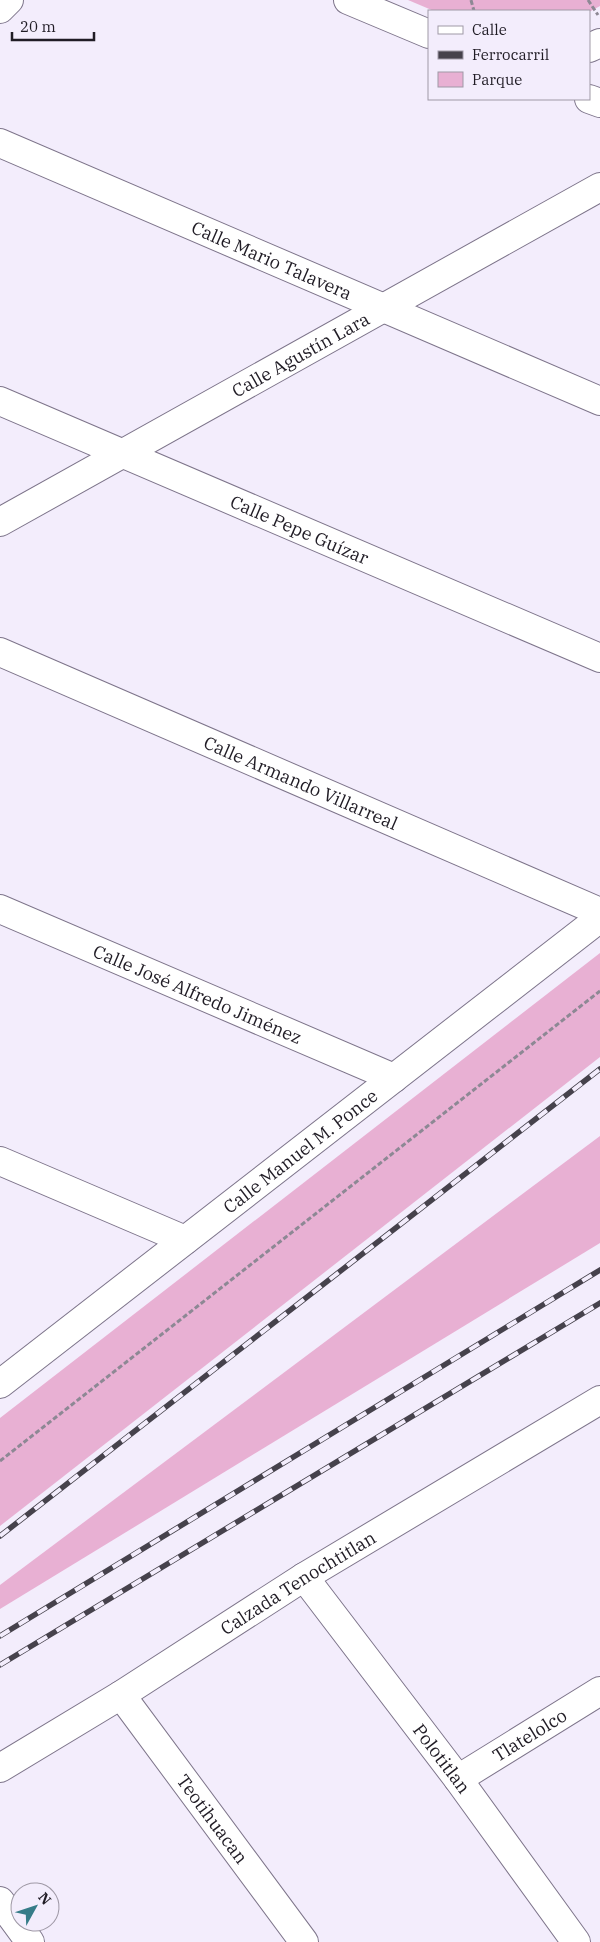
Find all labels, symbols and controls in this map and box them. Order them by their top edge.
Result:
scale bar [12,10,95,42]
legend [428,10,590,100]
text: 20 m [20,17,56,36]
text: Calle [472,20,507,39]
text: Ferrocarril [472,45,549,64]
text: Parque [472,70,522,89]
street label: Calle Mario Talavera [188,215,356,305]
street label: Calle Agustín Lara [227,307,373,402]
street label: Calle Pepe Guízar [227,490,372,569]
street label: Calle Armando Villarreal [200,730,401,835]
street label: Calle José Alfredo Jiménez [90,939,305,1049]
street label: Calle Manuel M. Ponce [218,1084,382,1218]
street label: Calzada Tenochtitlan [216,1525,380,1639]
street label: Tlatelolco [488,1703,571,1766]
street label: Polotitlan [408,1719,476,1798]
street label: Teotihuacan [172,1769,253,1868]
north arrow [10,1882,60,1932]
text: N [35,1889,55,1909]

